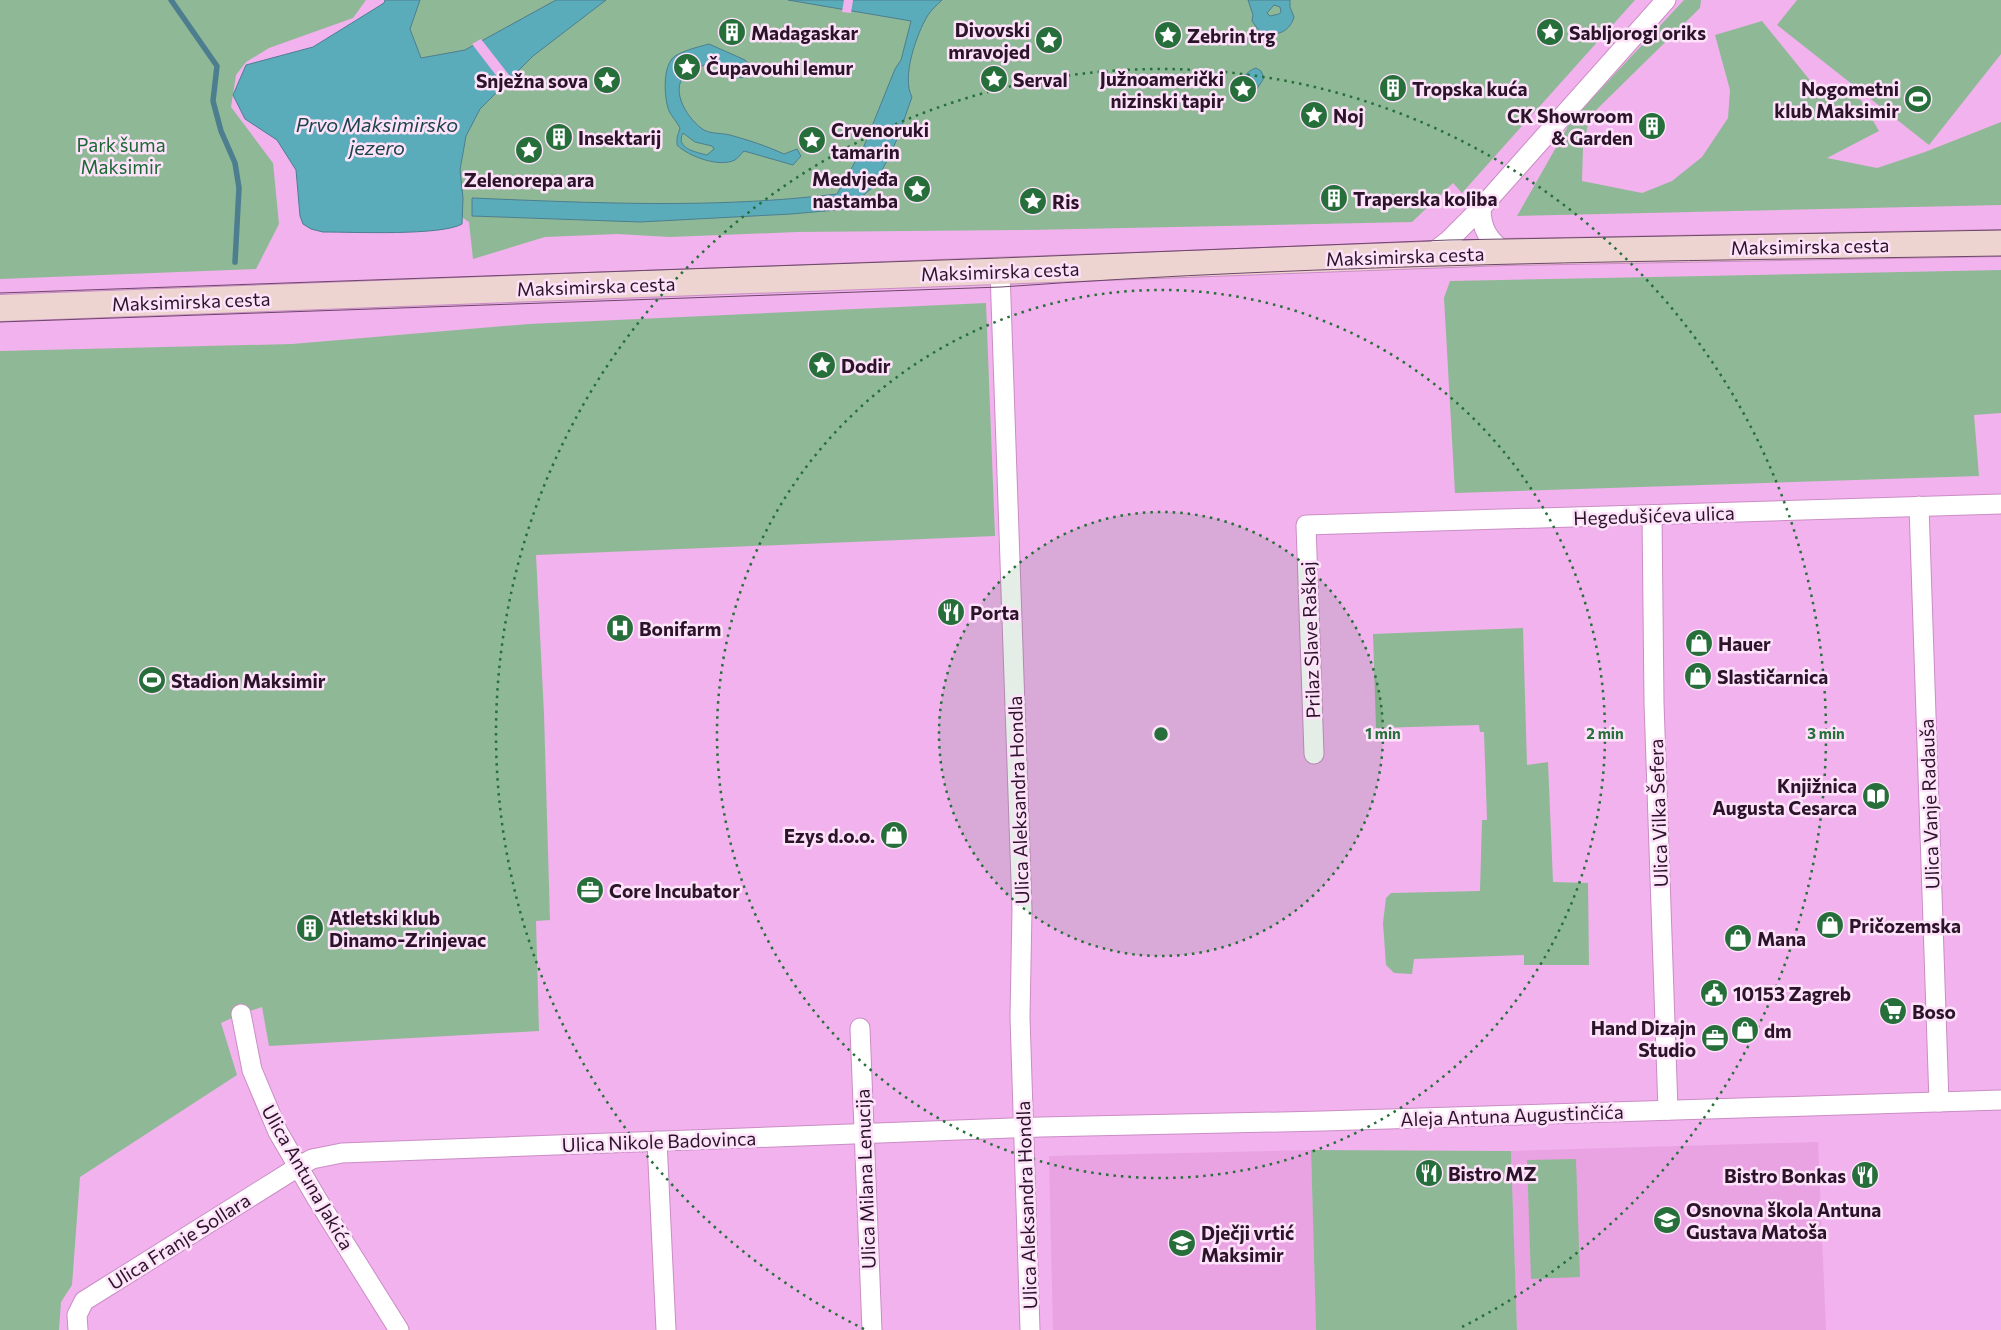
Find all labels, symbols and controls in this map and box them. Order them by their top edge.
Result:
building icon: Madagaskar [717,17,747,47]
place icon: Sabljorogi oriks [1535,17,1565,47]
place label: Divovski mravojed [948,18,1030,63]
place icon: Zebrin trg [1153,20,1183,50]
place label: Madagaskar [751,21,858,44]
place label: Sabljorogi oriks [1569,21,1706,44]
place label: Zebrin trg [1187,24,1276,47]
place icon: Divovski mravojed [1034,25,1064,55]
place icon: Čupavouhi lemur [672,52,702,82]
place label: Čupavouhi lemur [706,56,853,79]
place icon: Serval [979,64,1009,94]
place icon: Snježna sova [592,65,622,95]
place label: Južnoamerički nizinski tapir [1100,67,1224,112]
place label: Serval [1013,68,1068,91]
place label: Snježna sova [476,69,588,92]
building icon: Tropska kuća [1378,73,1408,103]
place icon: Južnoamerički nizinski tapir [1228,74,1258,104]
place label: Tropska kuća [1412,77,1527,100]
place label: Nogometni klub Maksimir [1774,77,1899,122]
sports icon: Nogometni klub Maksimir [1903,84,1933,114]
place icon: Noj [1299,100,1329,130]
place label: Noj [1333,104,1364,127]
place label: CK Showroom & Garden [1507,104,1633,149]
building icon: CK Showroom & Garden [1637,111,1667,141]
water label: Prvo Maksimirsko jezero [296,112,458,159]
place label: Crvenoruki tamarin [831,118,929,163]
building icon: Insektarij [544,122,574,152]
place icon: Crvenoruki tamarin [797,125,827,155]
place label: Insektarij [578,126,661,149]
park label: Park šuma Maksimir [76,133,166,178]
place icon: Zelenorepa ara [514,135,544,165]
place label: Medvjeđa nastamba [812,167,898,212]
place label: Zelenorepa ara [464,168,594,191]
place icon: Medvjeđa nastamba [902,174,932,204]
building icon: Traperska koliba [1319,183,1349,213]
place icon: Ris [1018,186,1048,216]
place label: Traperska koliba [1353,187,1497,210]
place label: Ris [1052,190,1079,213]
street label: Maksimirska cesta [1730,233,1890,259]
street label: Maksimirska cesta [1325,242,1485,270]
street label: Maksimirska cesta [920,257,1080,285]
street label: Maksimirska cesta [516,272,676,300]
street label: Maksimirska cesta [111,287,271,315]
place icon: Dodir [807,350,837,380]
place label: Dodir [841,354,891,377]
street label: Hegedušićeva ulica [1573,501,1735,529]
street label: Prilaz Slave Raškaj [1296,561,1324,719]
restaurant icon: Porta [936,597,966,627]
place label: Porta [970,601,1019,624]
hospital icon: Bonifarm [605,613,635,643]
place label: Bonifarm [639,617,721,640]
shop icon: Hauer [1684,628,1714,658]
place label: Hauer [1718,632,1771,655]
shop icon: Slastičarnica [1683,661,1713,691]
sports icon: Stadion Maksimir [137,665,167,695]
place label: Slastičarnica [1717,665,1828,688]
place label: Stadion Maksimir [171,669,326,692]
street label: Ulica Aleksandra Hondla [1003,695,1033,905]
street label: Ulica Vanje Radauša [1915,718,1943,890]
text: 1 min [1365,724,1401,742]
text: 2 min [1586,724,1624,742]
text: 3 min [1807,724,1845,742]
centre of rings [1152,725,1170,743]
street label: Ulica Vilka Šefera [1643,738,1672,888]
place label: Knjižnica Augusta Cesarca [1712,774,1857,819]
library icon: Knjižnica Augusta Cesarca [1861,781,1891,811]
shop icon: Ezys d.o.o. [879,820,909,850]
place label: Ezys d.o.o. [784,824,875,847]
office icon: Core Incubator [575,875,605,905]
place label: Core Incubator [609,879,740,902]
place label: Atletski klub Dinamo-Zrinjevac [329,906,486,951]
shop icon: Pričozemska [1815,910,1845,940]
building icon: Atletski klub Dinamo-Zrinjevac [295,913,325,943]
place label: Pričozemska [1849,914,1961,937]
shop icon: Mana [1723,923,1753,953]
place label: Mana [1757,927,1806,950]
public building icon: 10153 Zagreb [1699,978,1729,1008]
place label: 10153 Zagreb [1733,982,1851,1005]
supermarket icon: Boso [1878,996,1908,1026]
place label: Boso [1912,1000,1956,1023]
shop icon: dm [1730,1015,1760,1045]
place label: Hand Dizajn Studio [1591,1016,1696,1061]
place label: dm [1764,1019,1792,1042]
office icon: Hand Dizajn Studio [1700,1023,1730,1053]
street label: Ulica Milana Lenucija [850,1088,880,1270]
street label: Ulica Antuna Jakića [257,1100,359,1254]
street label: Ulica Aleksandra Hondla [1011,1100,1041,1310]
street label: Aleja Antuna Augustinčića [1400,1100,1624,1130]
street label: Ulica Nikole Badovinca [561,1126,757,1156]
restaurant icon: Bistro MZ [1414,1158,1444,1188]
restaurant icon: Bistro Bonkas [1850,1160,1880,1190]
place label: Bistro MZ [1448,1162,1537,1185]
place label: Bistro Bonkas [1724,1164,1846,1187]
street label: Ulica Franje Sollara [104,1188,254,1294]
place label: Osnovna škola Antuna Gustava Matoša [1686,1198,1881,1243]
school or university icon: Osnovna škola Antuna Gustava Matoša [1652,1205,1682,1235]
place label: Dječji vrtić Maksimir [1201,1221,1294,1266]
school or university icon: Dječji vrtić Maksimir [1167,1228,1197,1258]

